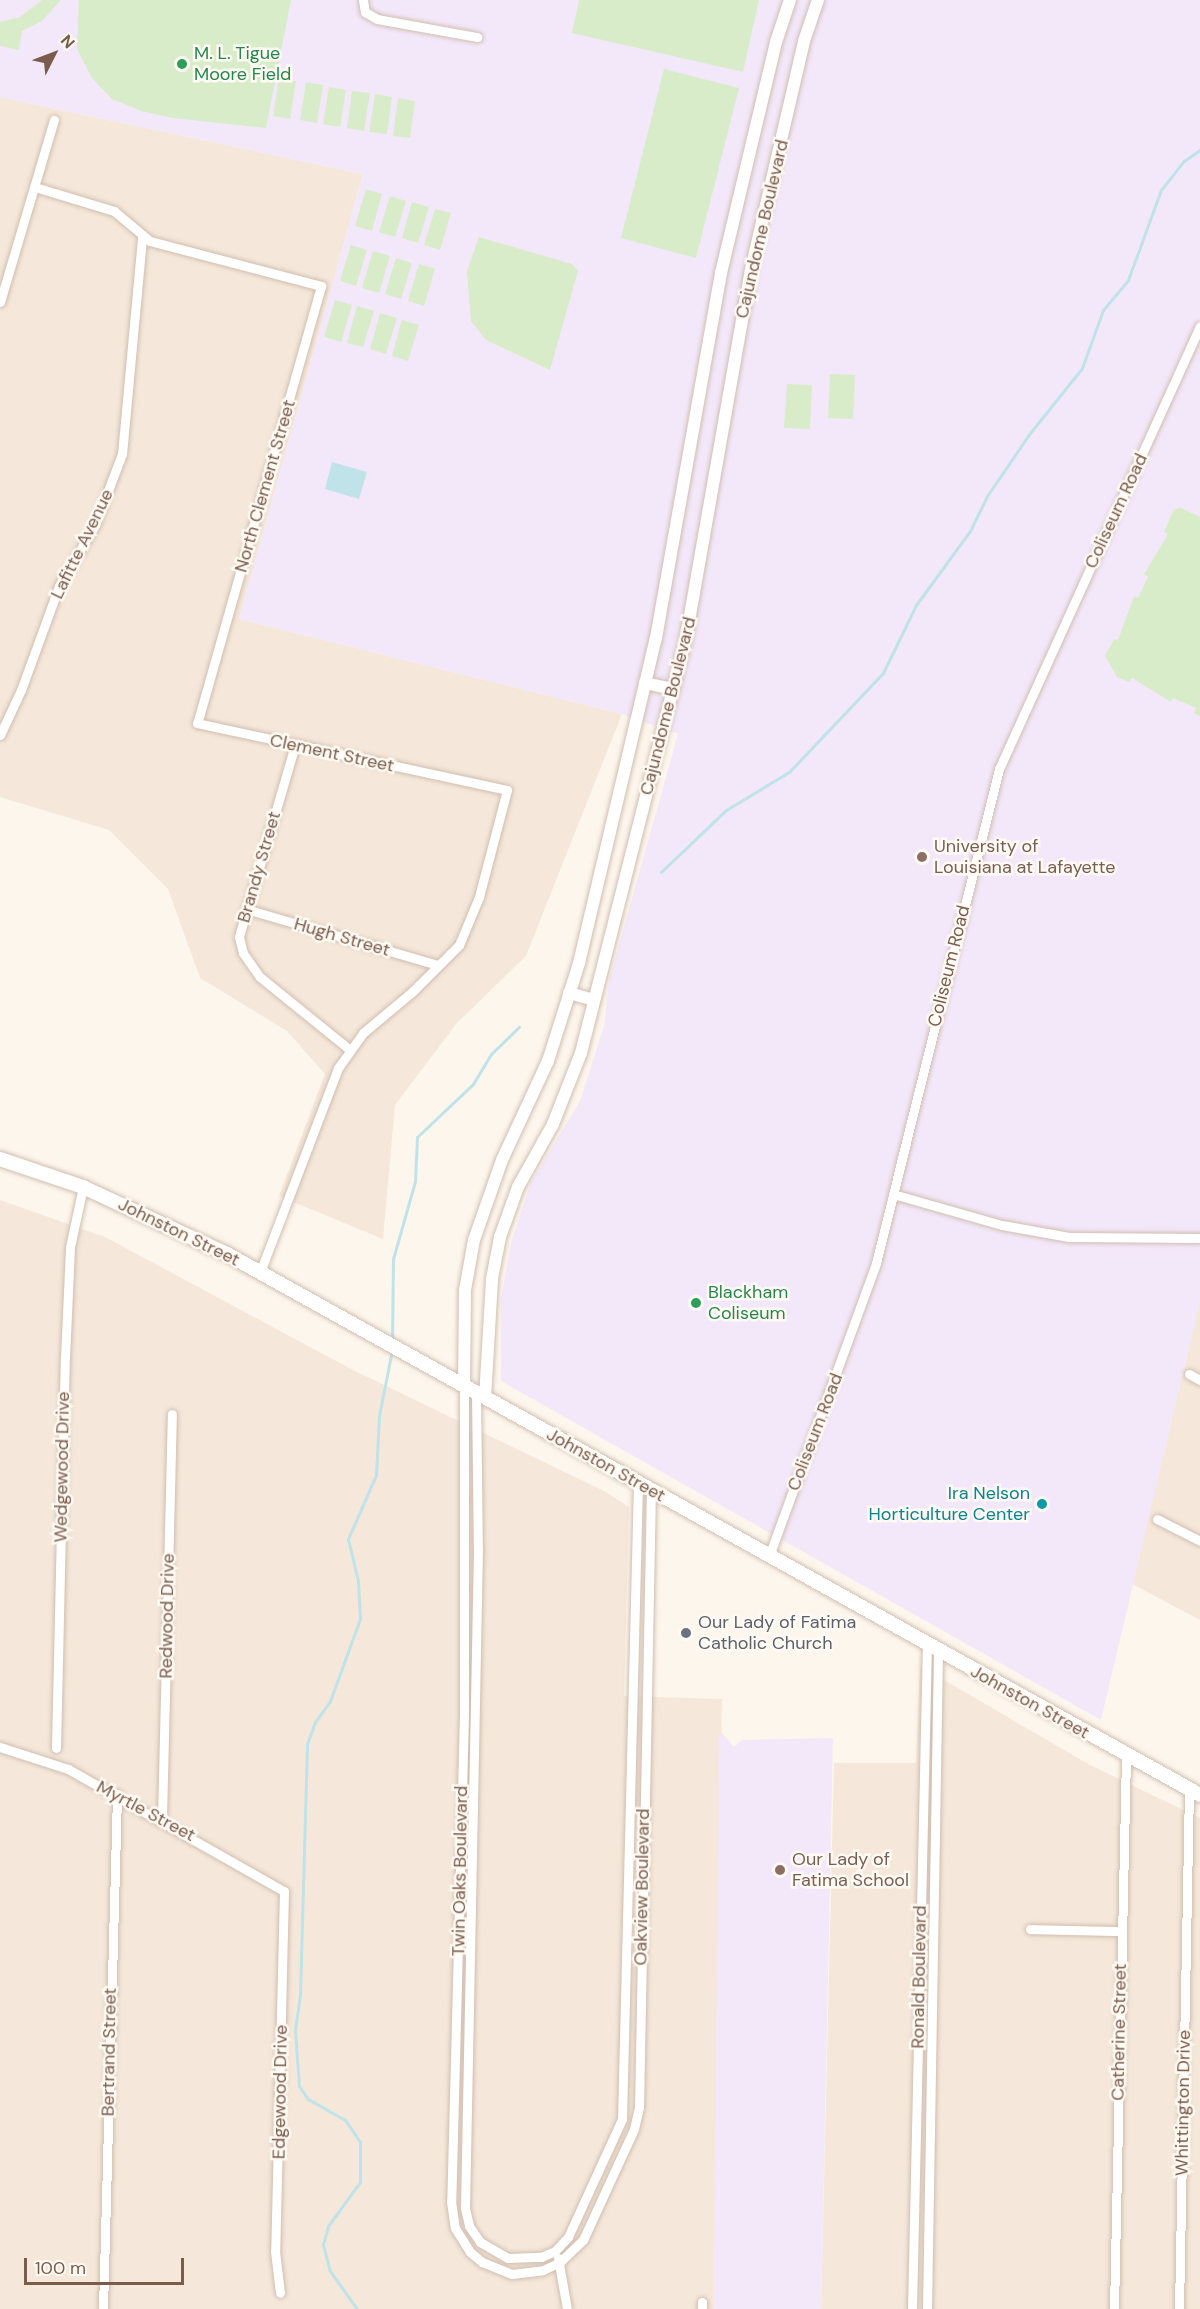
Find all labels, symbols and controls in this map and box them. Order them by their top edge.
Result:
north arrow [24,24,84,84]
text: N [56,30,79,53]
place label: M. L. Tigue Moore Field [194,43,291,86]
marker: M. L. Tigue Moore Field [175,57,189,71]
street label: Cajundome Boulevard [731,137,793,321]
street label: North Clement Street [230,397,300,575]
street label: Coliseum Road [1080,450,1152,572]
street label: Lafitte Avenue [46,486,118,602]
street label: Cajundome Boulevard [635,615,701,797]
street label: Clement Street [268,729,396,777]
street label: Brandy Street [233,809,285,925]
place label: University of Louisiana at Lafayette [934,836,1116,878]
marker: University of Louisiana at Lafayette [915,850,929,864]
street label: Coliseum Road [923,903,975,1029]
street label: Hugh Street [292,913,392,961]
street label: Johnston Street [115,1193,243,1271]
place label: Blackham Coliseum [708,1282,788,1324]
marker: Blackham Coliseum [689,1296,703,1310]
street label: Coliseum Road [783,1370,847,1494]
street label: Wedgewood Drive [50,1391,74,1543]
street label: Johnston Street [543,1423,669,1507]
place label: Ira Nelson Horticulture Center [869,1483,1030,1526]
marker: Ira Nelson Horticulture Center [1035,1497,1049,1511]
street label: Redwood Drive [155,1553,179,1679]
place label: Our Lady of Fatima Catholic Church [698,1612,856,1654]
marker: Our Lady of Fatima Catholic Church [679,1626,693,1640]
street label: Johnston Street [967,1660,1093,1744]
street label: Myrtle Street [93,1776,199,1846]
street label: Twin Oaks Boulevard [448,1786,472,1956]
street label: Oakview Boulevard [630,1808,654,1966]
place label: Our Lady of Fatima School [792,1849,909,1892]
marker: Our Lady of Fatima School [773,1863,787,1877]
street label: Ronald Boulevard [907,1905,931,2049]
street label: Catherine Street [1107,1963,1131,2101]
street label: Bertrand Street [97,1987,121,2117]
street label: Edgewood Drive [268,2025,292,2159]
street label: Whittington Drive [1171,2030,1195,2176]
scale bar [27,2246,188,2284]
text: 100 m [35,2256,86,2280]

